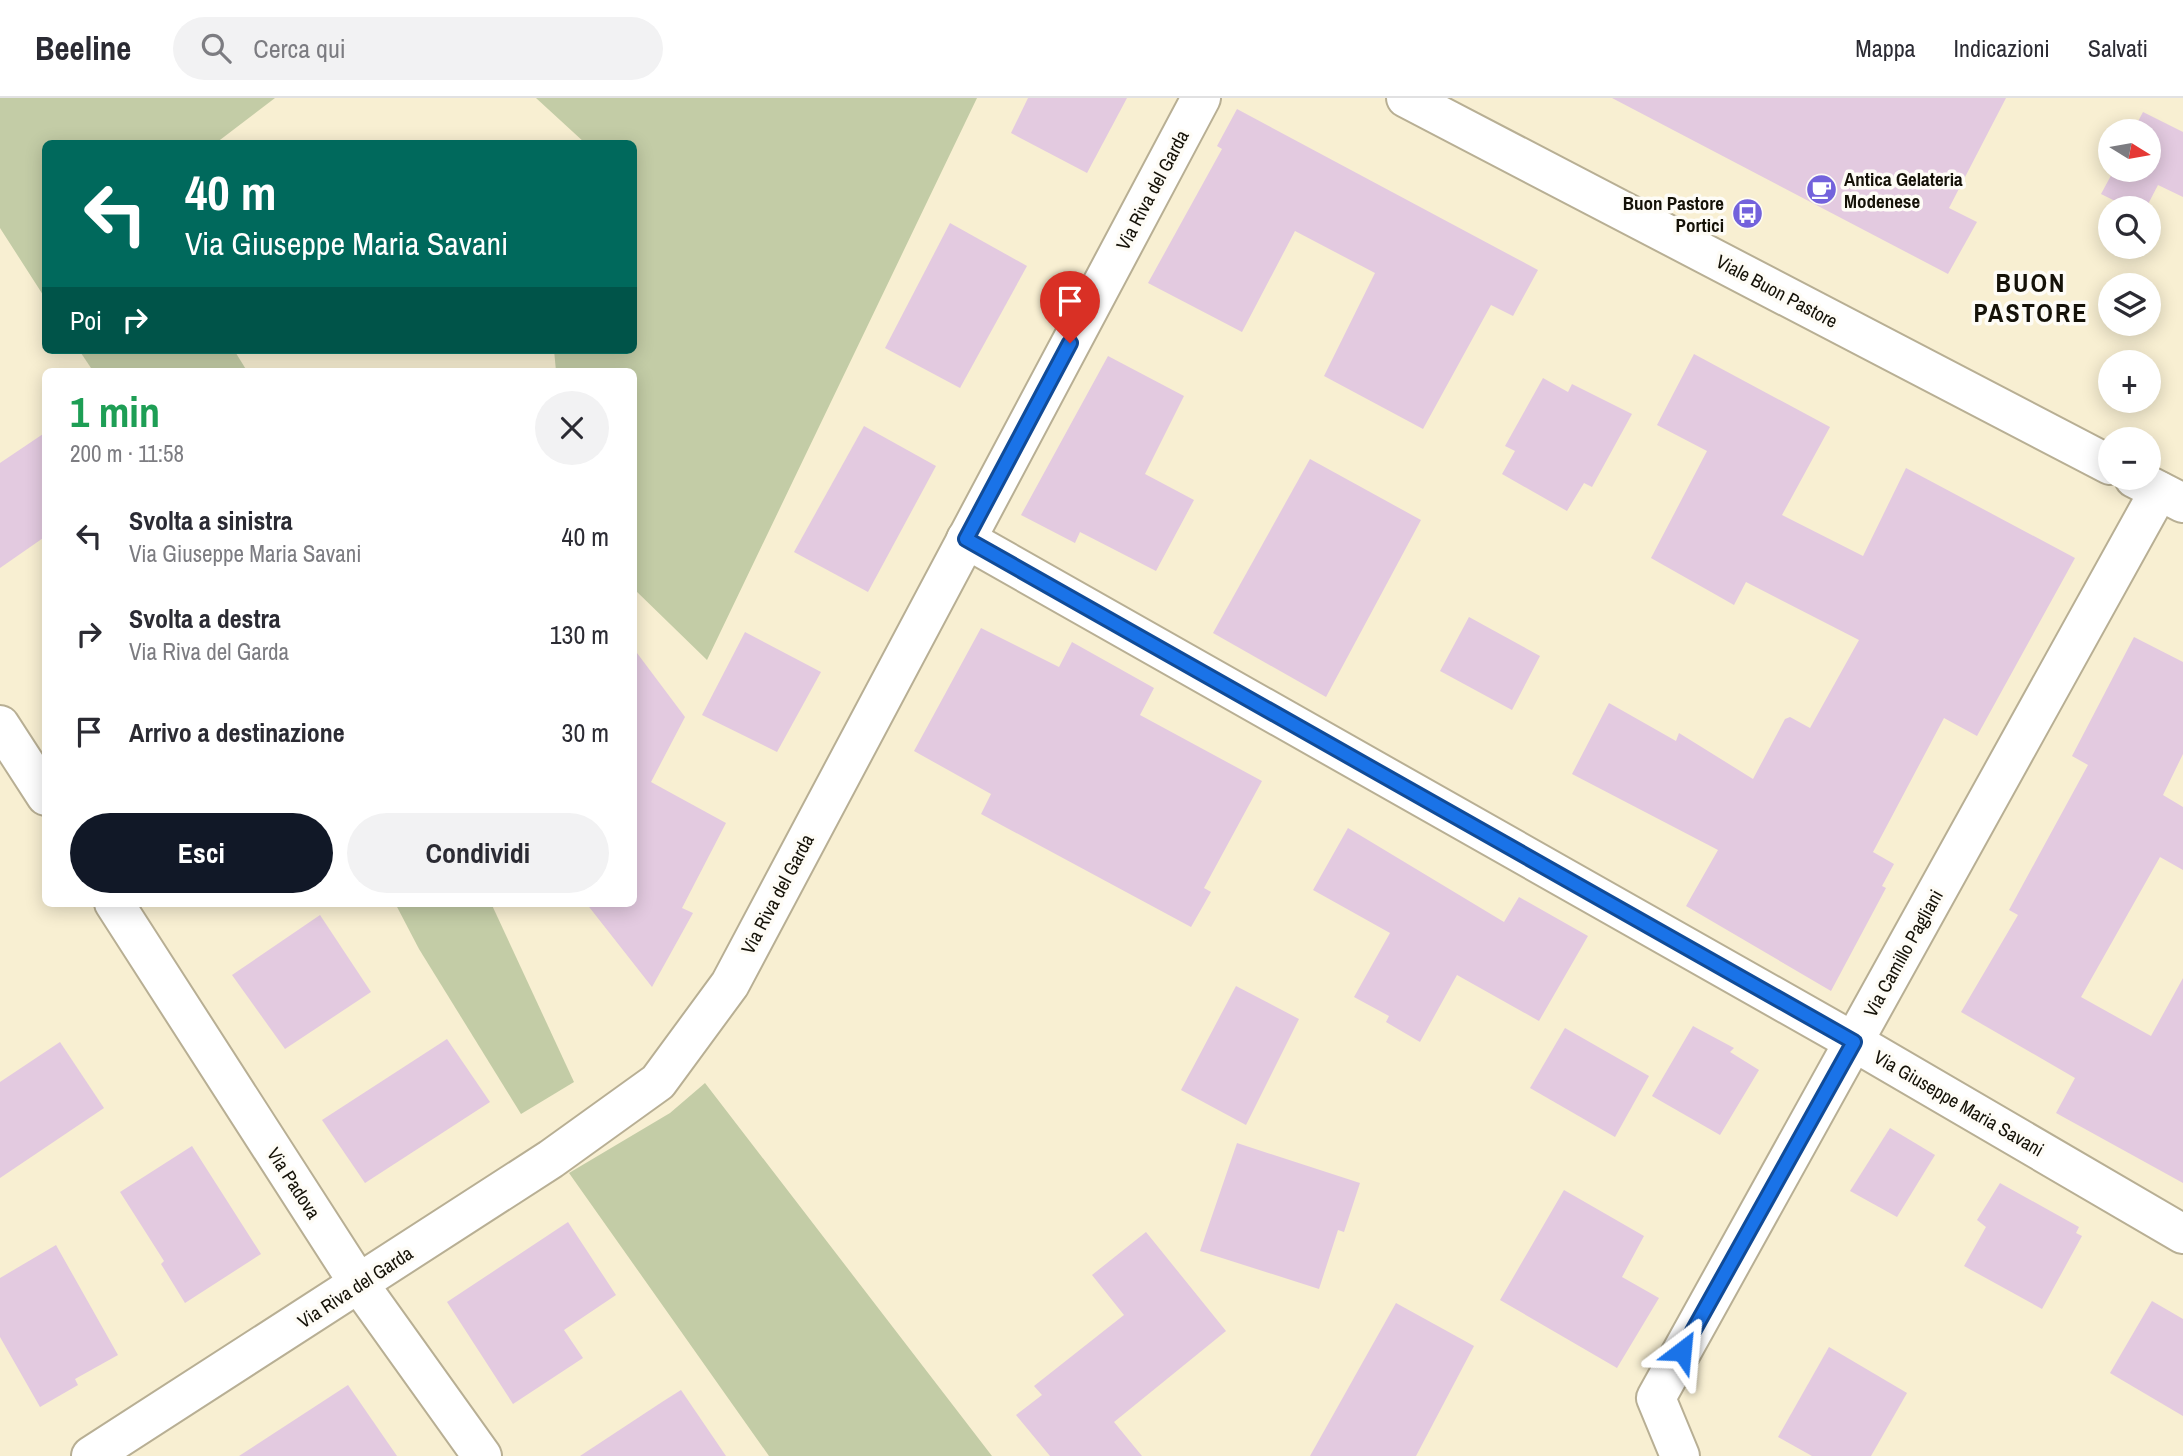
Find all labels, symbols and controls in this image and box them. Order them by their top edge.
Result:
search box [173,17,663,80]
text: Beeline [35,26,131,70]
icon: search [197,29,235,67]
text: Cerca qui [253,31,346,66]
text: Mappa [1855,32,1916,64]
text: Indicazioni [1954,32,2050,64]
text: Salvati [2088,32,2148,64]
north arrow [2098,119,2161,182]
map controls [2098,119,2161,490]
street label: Via Riva del Garda [1109,125,1195,254]
text: 40 m [185,159,277,225]
place label: Antica Gelateria Modenese [1844,166,1963,214]
icon: left [70,168,161,259]
cafe icon: Antica Gelateria Modenese [1804,173,1838,207]
place label: Buon Pastore Portici [1623,190,1724,238]
button: search [2098,196,2161,259]
bus stop icon: Buon Pastore Portici [1730,197,1764,231]
text: Via Giuseppe Maria Savani [185,222,508,265]
street label: Viale Buon Pastore [1712,248,1842,334]
district label: BUON PASTORE [1973,265,2089,330]
pin [1040,271,1100,343]
button: layers [2098,273,2161,336]
icon: arrive [1051,282,1089,320]
icon: right [116,301,154,339]
text: Poi [70,303,102,338]
button: + [2098,350,2161,413]
text: 1 min [70,384,160,440]
button: close [535,391,609,465]
button: − [2098,427,2161,490]
text: 200 m · 11:58 [70,438,184,469]
text: Svolta a sinistra [129,503,293,538]
icon: left [70,517,108,555]
text: 40 m [562,519,609,554]
text: Via Giuseppe Maria Savani [129,538,361,569]
text: Svolta a destra [129,601,281,636]
icon: right [70,615,108,653]
text: 130 m [550,617,609,652]
text: Via Riva del Garda [129,636,289,667]
icon: arrive [70,713,108,751]
text: Arrivo a destinazione [129,715,345,750]
text: 30 m [562,715,609,750]
button: Esci [70,813,333,893]
button: Condividi [347,813,609,893]
street label: Via Riva del Garda [734,829,820,958]
street label: Via Camillo Pagliani [1857,885,1949,1021]
street label: Via Giuseppe Maria Savani [1869,1044,2049,1162]
street label: Via Padova [261,1142,327,1224]
street label: Via Riva del Garda [292,1240,418,1334]
position arrow [1645,1314,1719,1388]

